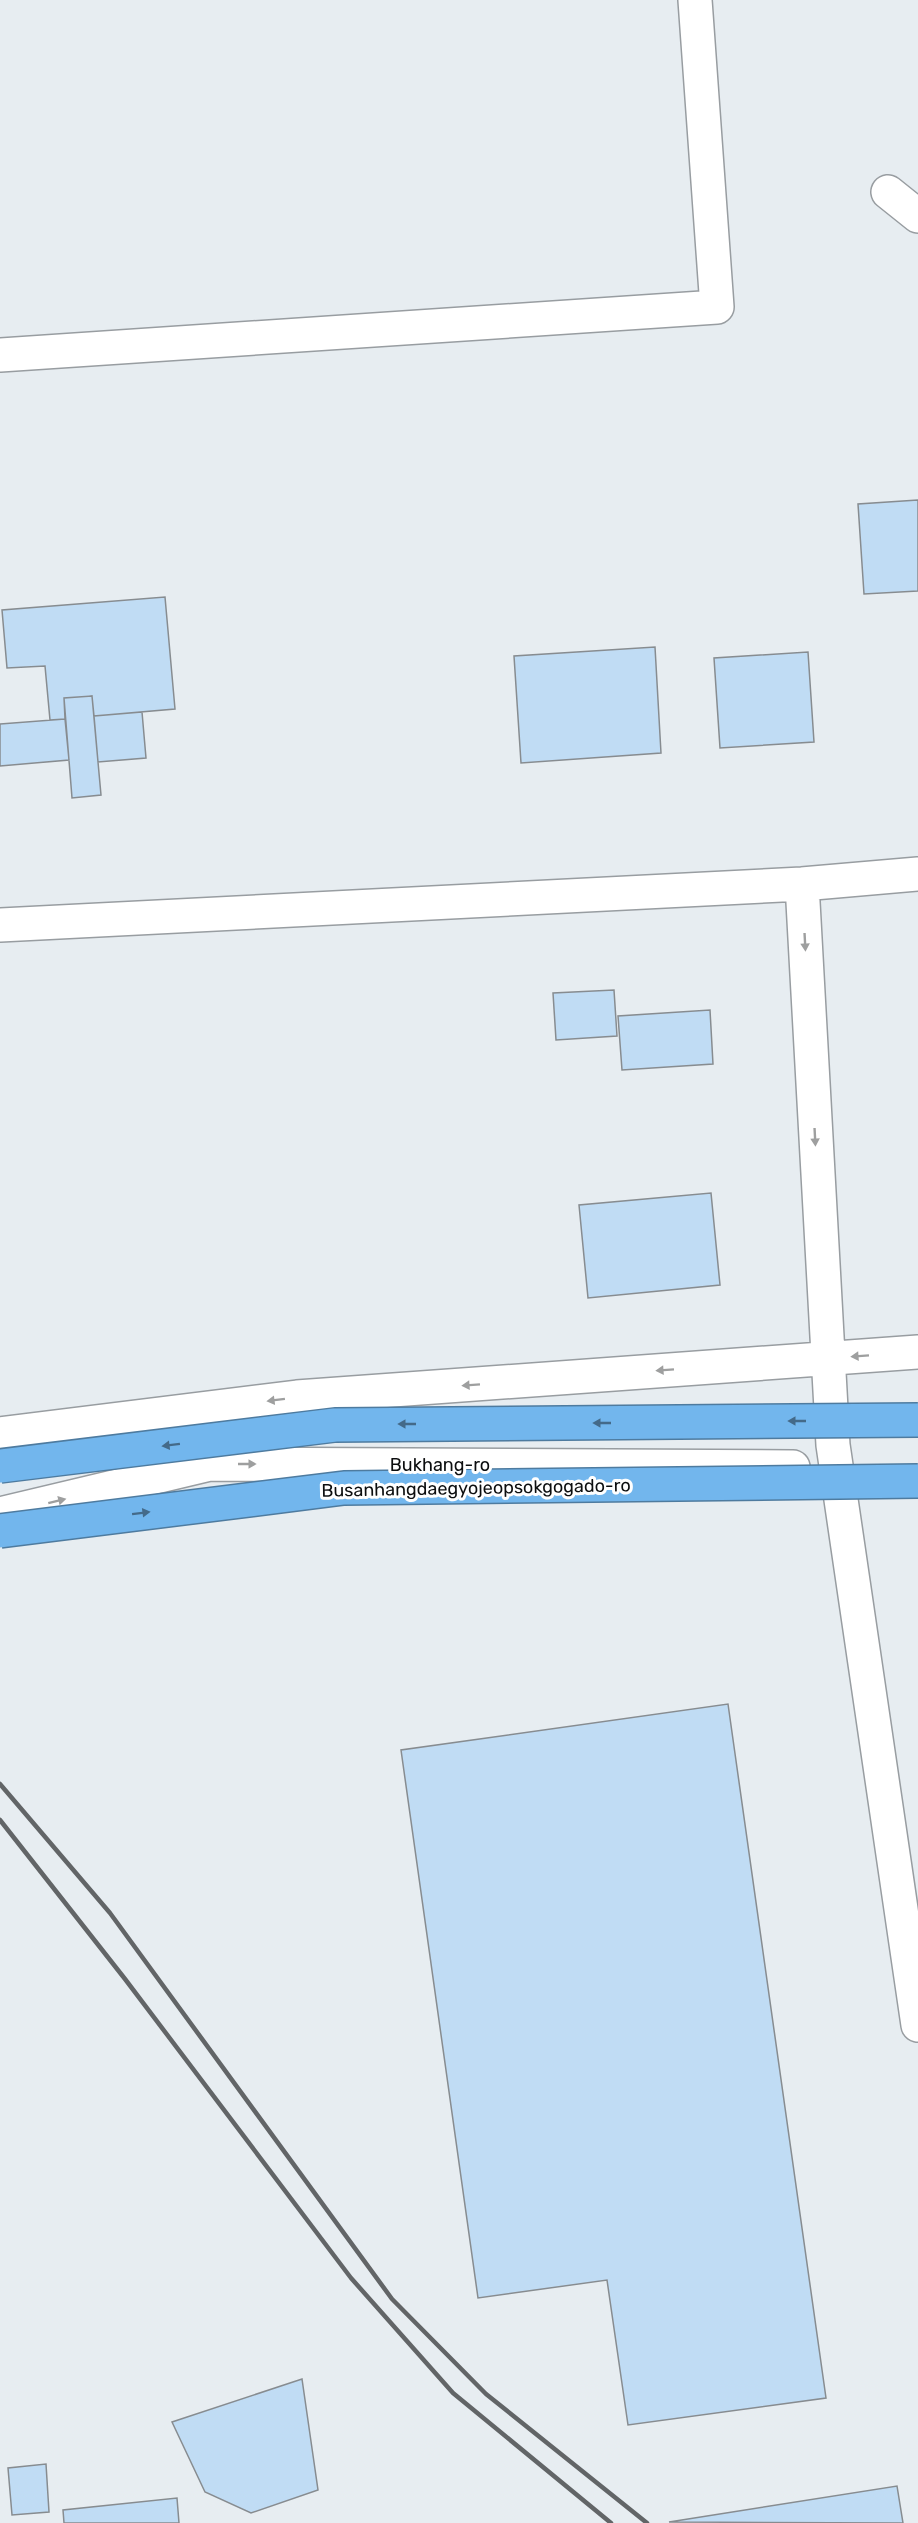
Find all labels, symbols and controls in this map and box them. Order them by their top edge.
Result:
one-way arrow [800,933,810,952]
one-way arrow [811,1127,820,1146]
one-way arrow [850,1351,869,1361]
one-way arrow [656,1366,675,1375]
one-way arrow [461,1380,480,1389]
one-way arrow [267,1395,286,1405]
one-way arrow [787,1416,806,1426]
one-way arrow [592,1418,611,1428]
one-way arrow [397,1419,416,1429]
one-way arrow [161,1440,180,1450]
street label: Bukhang-ro [390,1454,490,1476]
one-way arrow [238,1459,257,1469]
street label: Busanhangdaegyojeopsokgogado-ro [321,1474,631,1502]
one-way arrow [48,1495,66,1505]
one-way arrow [132,1509,151,1518]

